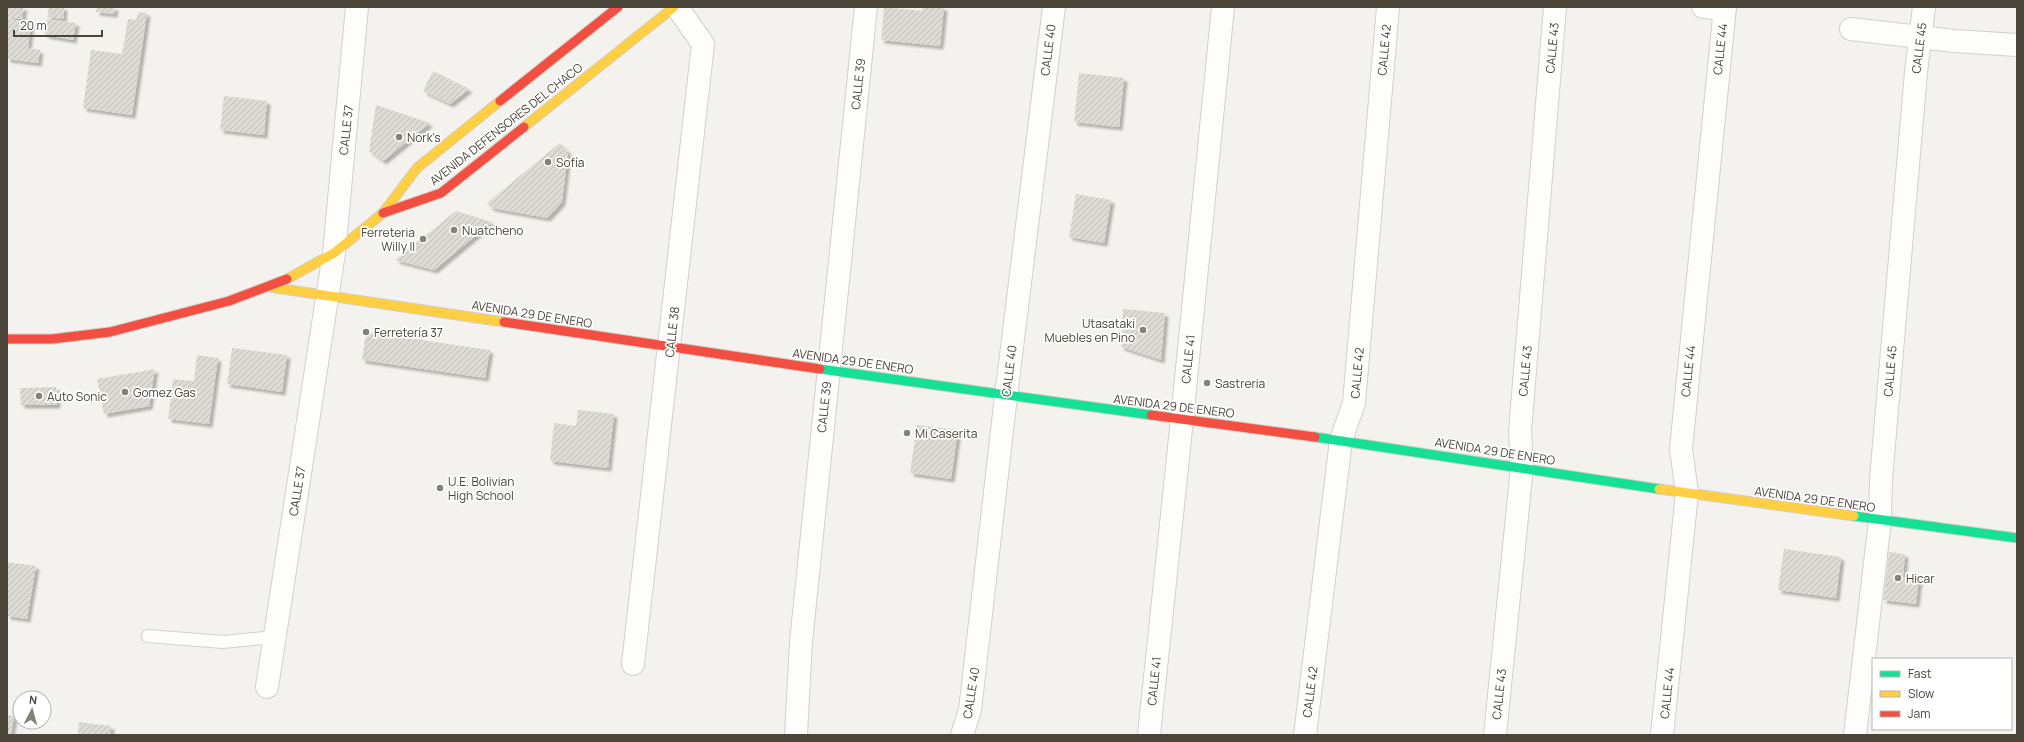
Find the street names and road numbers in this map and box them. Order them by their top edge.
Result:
street label: CALLE 45 [1907,21,1931,75]
street label: CALLE 43 [1541,22,1563,74]
street label: CALLE 44 [1709,22,1731,76]
street label: CALLE 40 [1036,23,1060,77]
street label: CALLE 42 [1373,24,1395,76]
street label: CALLE 39 [847,57,869,111]
street label: AVENIDA DEFENSORES DEL CHACO [426,59,586,189]
street label: CALLE 37 [335,104,357,156]
street label: AVENIDA 29 DE ENERO [471,296,594,332]
street label: CALLE 38 [661,306,683,358]
street label: CALLE 41 [1177,334,1199,384]
street label: AVENIDA 29 DE ENERO [792,344,915,378]
street label: CALLE 40 [997,344,1021,398]
street label: CALLE 44 [1677,344,1699,398]
street label: CALLE 43 [1514,345,1536,397]
street label: CALLE 45 [1879,345,1901,397]
street label: CALLE 42 [1346,347,1368,399]
street label: CALLE 39 [813,380,835,434]
street label: AVENIDA 29 DE ENERO [1113,390,1236,422]
street label: AVENIDA 29 DE ENERO [1434,433,1557,469]
street label: CALLE 37 [285,465,309,517]
street label: AVENIDA 29 DE ENERO [1754,482,1877,516]
street label: CALLE 41 [1143,656,1165,706]
street label: CALLE 42 [1298,665,1322,719]
street label: CALLE 40 [959,666,983,720]
street label: CALLE 44 [1656,666,1678,720]
street label: CALLE 43 [1488,668,1510,720]

